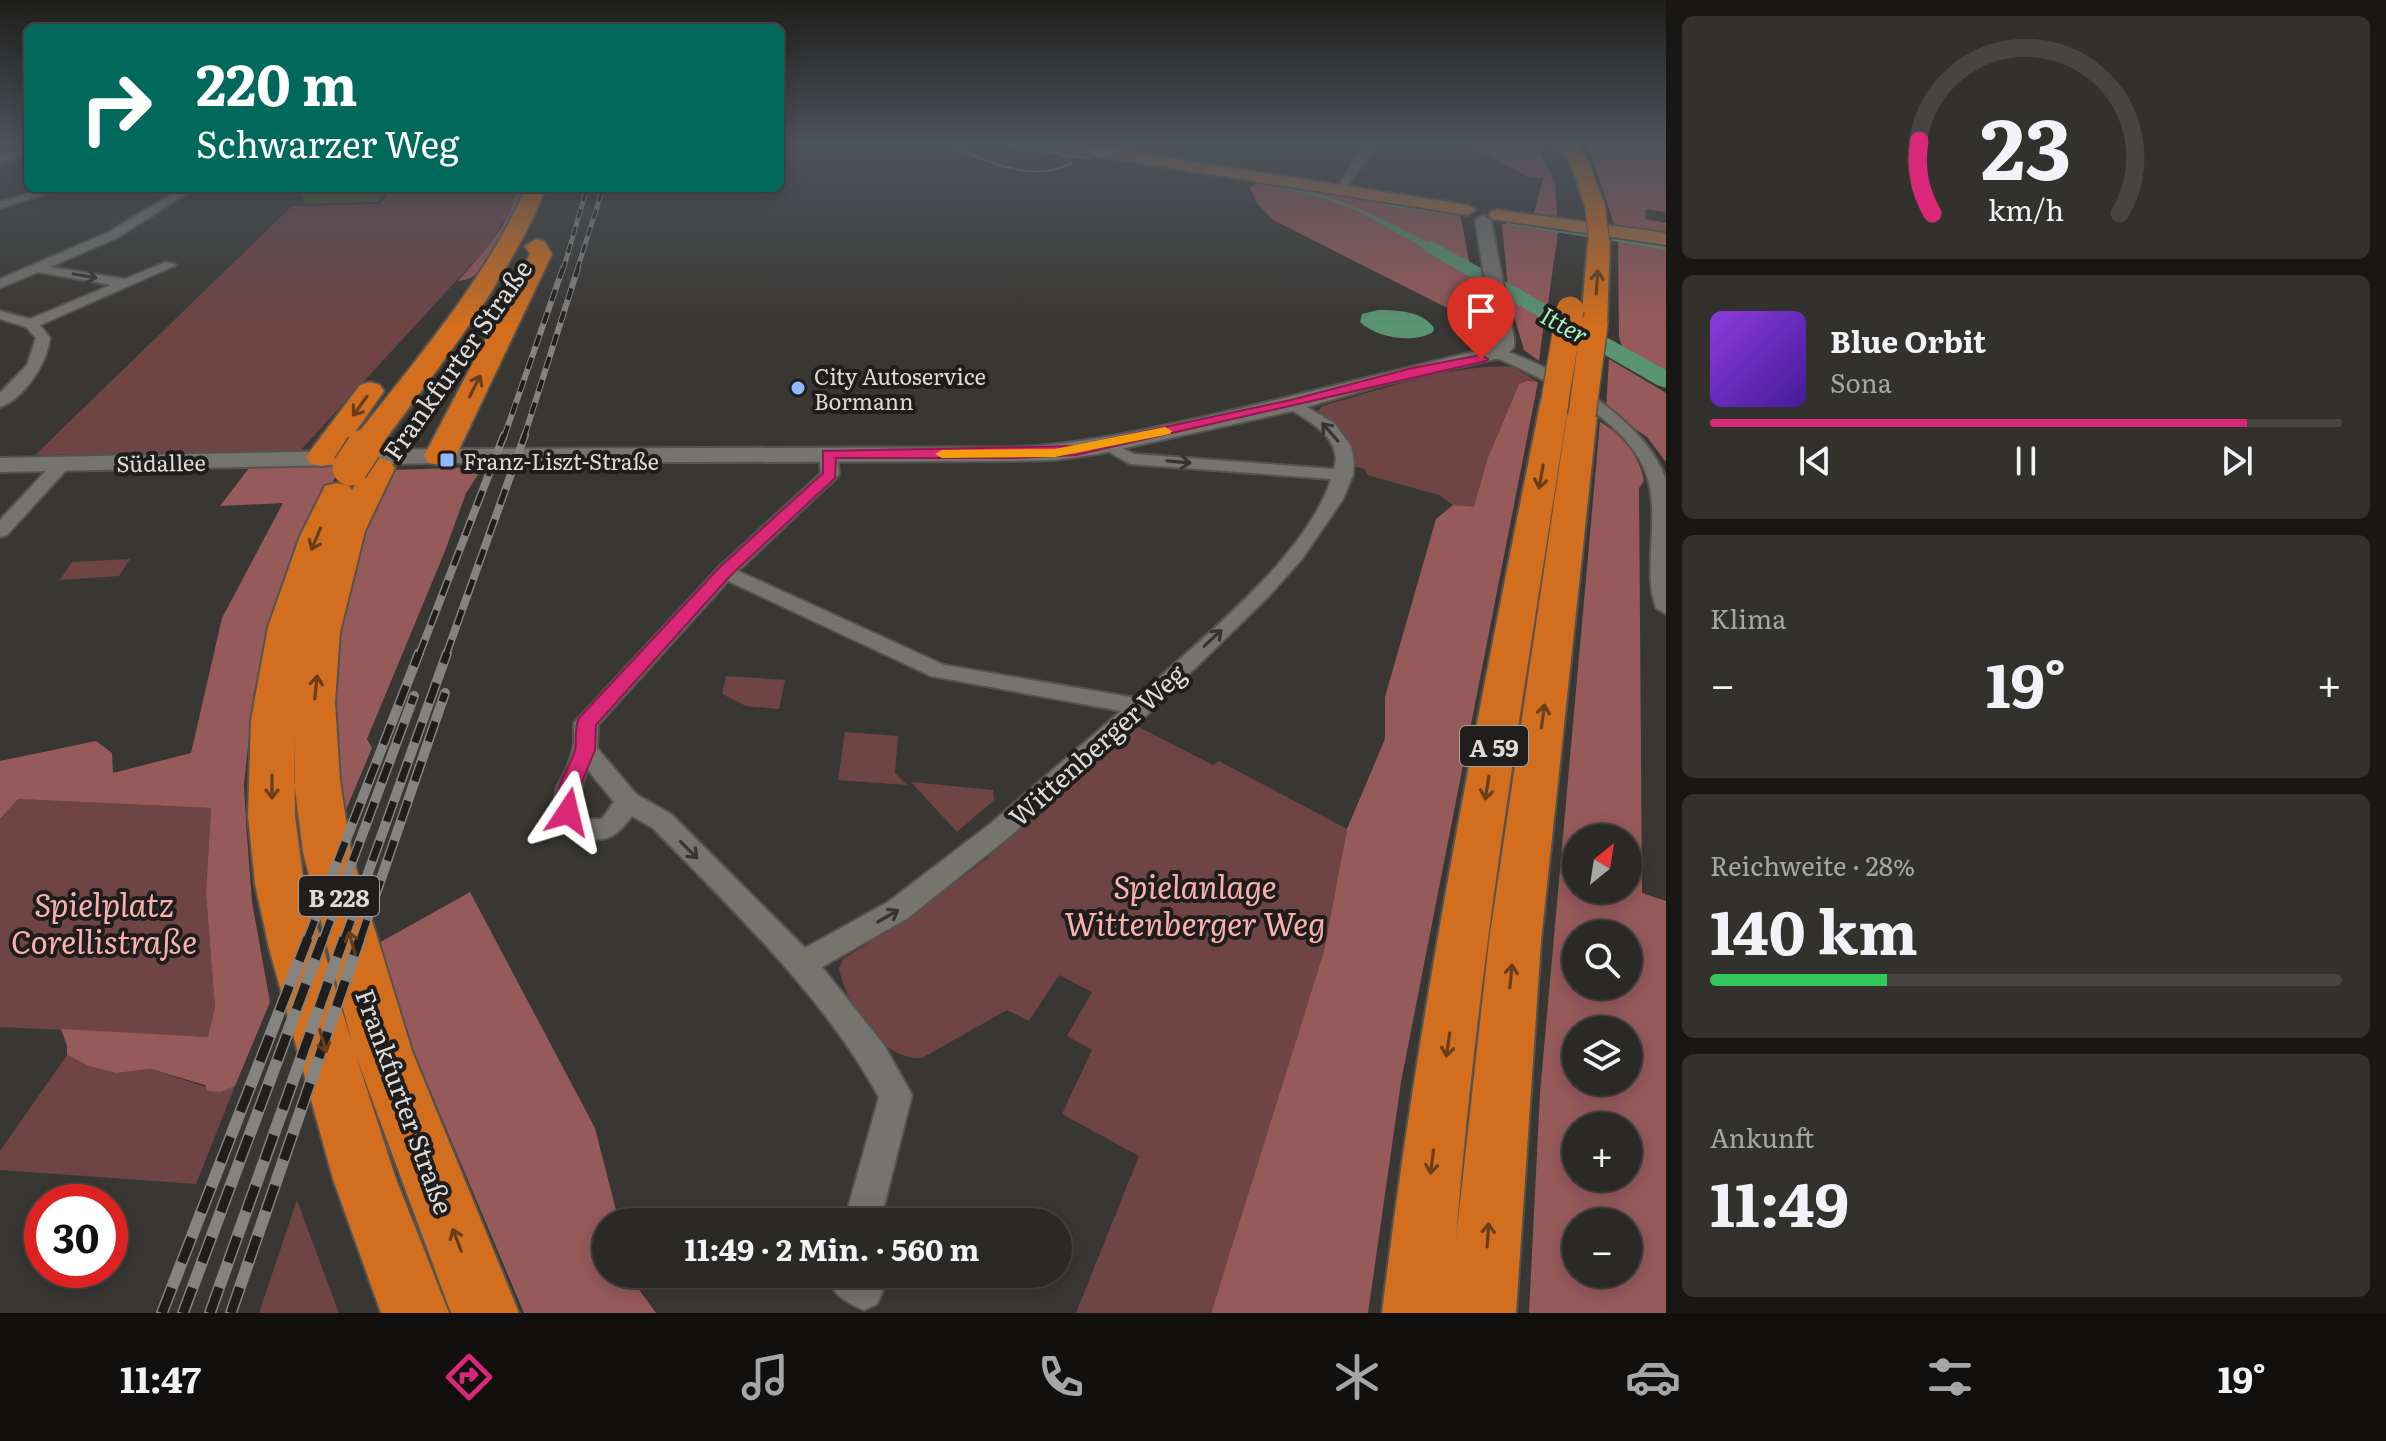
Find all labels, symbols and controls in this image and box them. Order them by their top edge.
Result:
text: 220 m [196,40,358,123]
icon: right [64,56,168,160]
text: 23 [1980,81,2072,205]
text: Schwarzer Weg [196,116,459,169]
text: km/h [1988,187,2064,230]
street label: Frankfurter Straße [372,251,540,467]
one-way arrow [1590,269,1605,296]
one-way arrow [71,270,97,285]
pin [1447,277,1515,359]
icon: arrive [1459,289,1503,333]
water label: Itter [1535,297,1595,351]
text: Blue Orbit [1830,318,1986,362]
place label: City Autoservice Bormann [814,359,986,417]
text: Sona [1830,362,1892,401]
one-way arrow [467,375,483,399]
marker: City Autoservice Bormann [789,379,807,397]
one-way arrow [351,394,368,416]
one-way arrow [1321,423,1339,443]
icon: previous [1793,439,1837,483]
icon: pause [2004,439,2048,483]
icon: next [2215,439,2259,483]
place label: Franz-Liszt-Straße [463,444,659,477]
street label: Südallee [116,445,206,479]
marker: Franz-Liszt-Straße [438,451,456,469]
one-way arrow [1165,455,1192,470]
one-way arrow [1533,463,1548,489]
one-way arrow [308,526,323,550]
text: Klima [1710,598,1786,637]
one-way arrow [1203,630,1223,648]
text: 19° [1986,637,2066,726]
text: − [1710,649,1736,715]
text: + [2316,649,2342,715]
street label: Wittenberger Weg [999,653,1194,834]
one-way arrow [308,674,323,701]
one-way arrow [1535,703,1550,730]
road number: A 59 [1460,726,1528,766]
position arrow [526,770,610,854]
one-way arrow [264,773,280,800]
one-way arrow [1479,775,1494,800]
north arrow [1562,824,1642,904]
map controls [1562,824,1642,1288]
one-way arrow [679,840,698,860]
text: Reichweite · 28% [1710,845,1915,884]
park label: Spielanlage Wittenberger Weg [1064,861,1326,946]
road number: B 228 [299,876,379,916]
park label: Spielplatz Corellistraße [11,879,197,964]
text: 140 km [1710,884,1918,973]
one-way arrow [876,908,899,924]
button: search [1562,920,1642,1000]
one-way arrow [344,930,359,956]
one-way arrow [1504,963,1519,990]
street label: Frankfurter Straße [347,983,465,1219]
button: layers [1562,1016,1642,1096]
one-way arrow [317,1027,332,1053]
one-way arrow [1440,1032,1455,1057]
button: + [1562,1112,1642,1192]
text: Ankunft [1710,1117,1814,1156]
one-way arrow [1424,1149,1439,1175]
text: 11:49 [1710,1156,1849,1245]
speed limit sign: 30 [24,1184,128,1288]
button: − [1562,1208,1642,1288]
one-way arrow [1481,1222,1496,1249]
text: 11:49 · 2 Min. · 560 m [685,1226,979,1270]
one-way arrow [449,1228,463,1253]
icon: directions [441,1349,497,1405]
icon: music [737,1349,793,1405]
icon: phone [1033,1349,1089,1405]
icon: climate [1329,1349,1385,1405]
icon: car [1625,1349,1681,1405]
icon: filters [1922,1349,1978,1405]
text: 11:47 [120,1351,201,1404]
text: 19° [2218,1351,2266,1404]

